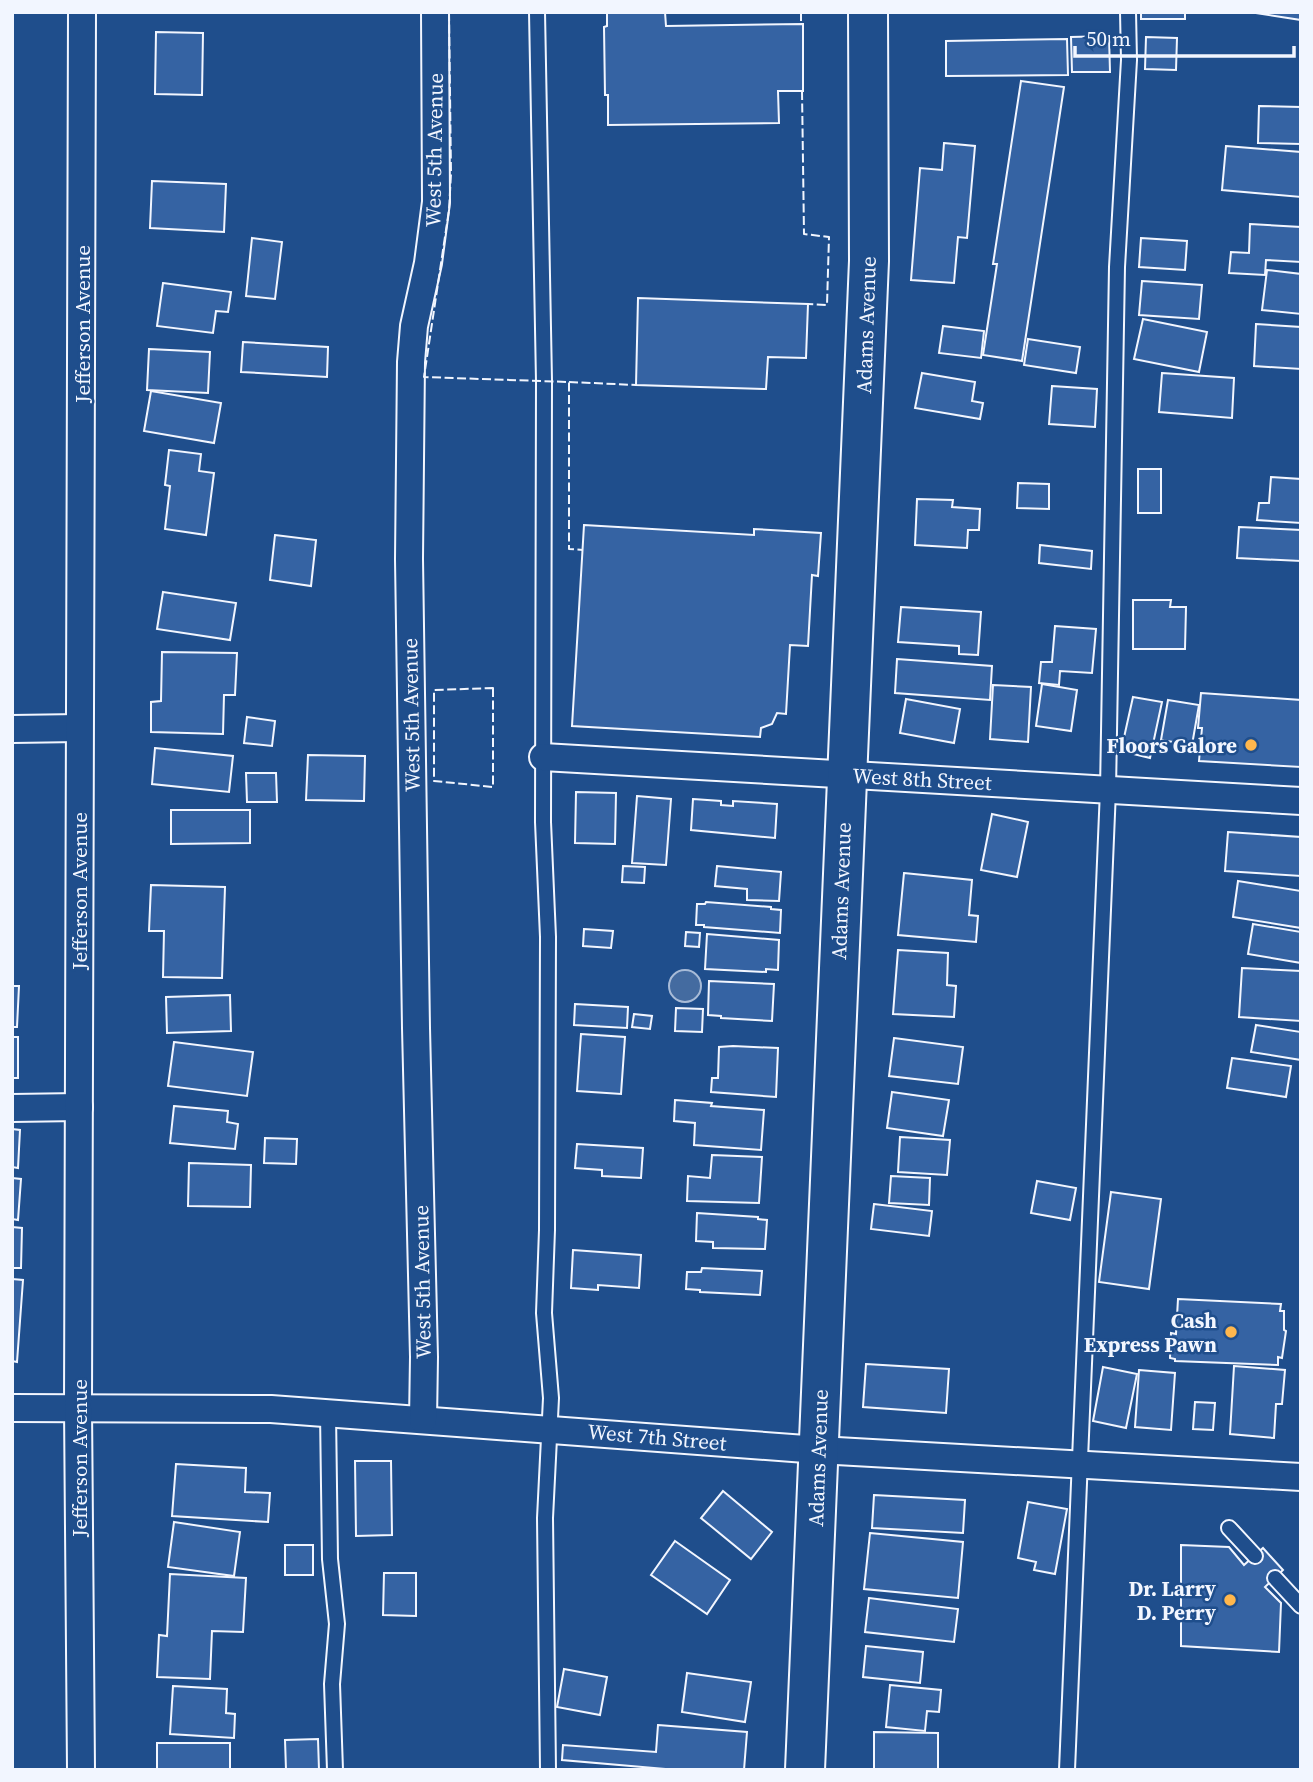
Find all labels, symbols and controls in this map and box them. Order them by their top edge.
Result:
scale bar [1075,14,1294,58]
text: 50 m [1086,24,1131,53]
street label: West 5th Avenue [418,73,450,227]
street label: Jefferson Avenue [68,245,97,404]
street label: Adams Avenue [849,256,883,394]
street label: West 5th Avenue [395,638,427,792]
place label: Floors Galore [1107,731,1237,760]
marker: Floors Galore [1243,737,1259,753]
street label: West 8th Street [852,761,993,797]
street label: Jefferson Avenue [65,812,94,971]
street label: Adams Avenue [824,822,858,960]
street label: West 5th Avenue [406,1205,438,1359]
place label: Cash Express Pawn [1084,1306,1217,1359]
marker: Cash Express Pawn [1223,1324,1239,1340]
street label: Jefferson Avenue [65,1379,94,1538]
street label: Adams Avenue [801,1389,835,1527]
street label: West 7th Street [586,1416,728,1458]
place label: Dr. Larry D. Perry [1128,1574,1217,1627]
marker: Dr. Larry D. Perry [1222,1592,1238,1608]

